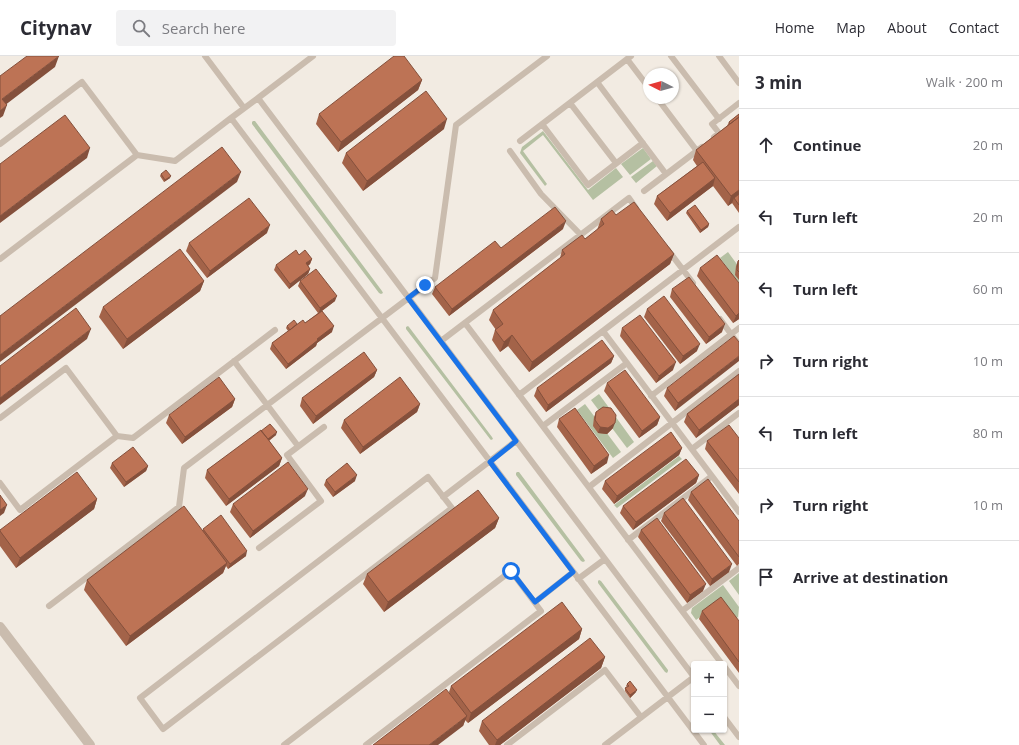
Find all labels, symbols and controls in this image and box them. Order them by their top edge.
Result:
search box [116,10,396,46]
text: Citynav [20,15,92,41]
icon: search [130,17,152,39]
text: Search here [162,18,245,38]
text: Home [775,18,814,37]
text: Map [836,18,865,37]
text: About [887,18,927,37]
text: Contact [949,18,999,37]
north arrow [643,68,679,104]
text: 3 min [755,71,802,94]
text: Walk · 200 m [926,73,1003,91]
icon: ahead [755,134,777,156]
text: Continue [793,135,861,155]
text: 20 m [973,136,1003,154]
icon: left [755,206,777,228]
text: Turn left [793,207,858,227]
text: 20 m [973,208,1003,226]
route end [416,276,434,294]
icon: left [755,278,777,300]
text: Turn left [793,279,858,299]
text: 60 m [973,280,1003,298]
icon: right [755,350,777,372]
text: Turn right [793,351,868,371]
text: 10 m [973,352,1003,370]
icon: left [755,422,777,444]
text: Turn left [793,423,858,443]
text: 80 m [973,424,1003,442]
icon: right [755,494,777,516]
text: Turn right [793,495,868,515]
text: 10 m [973,496,1003,514]
route start [502,562,520,580]
icon: arrive [755,566,777,588]
text: Arrive at destination [793,567,948,587]
map controls [691,661,727,733]
button: + [691,661,727,697]
button: − [691,697,727,733]

